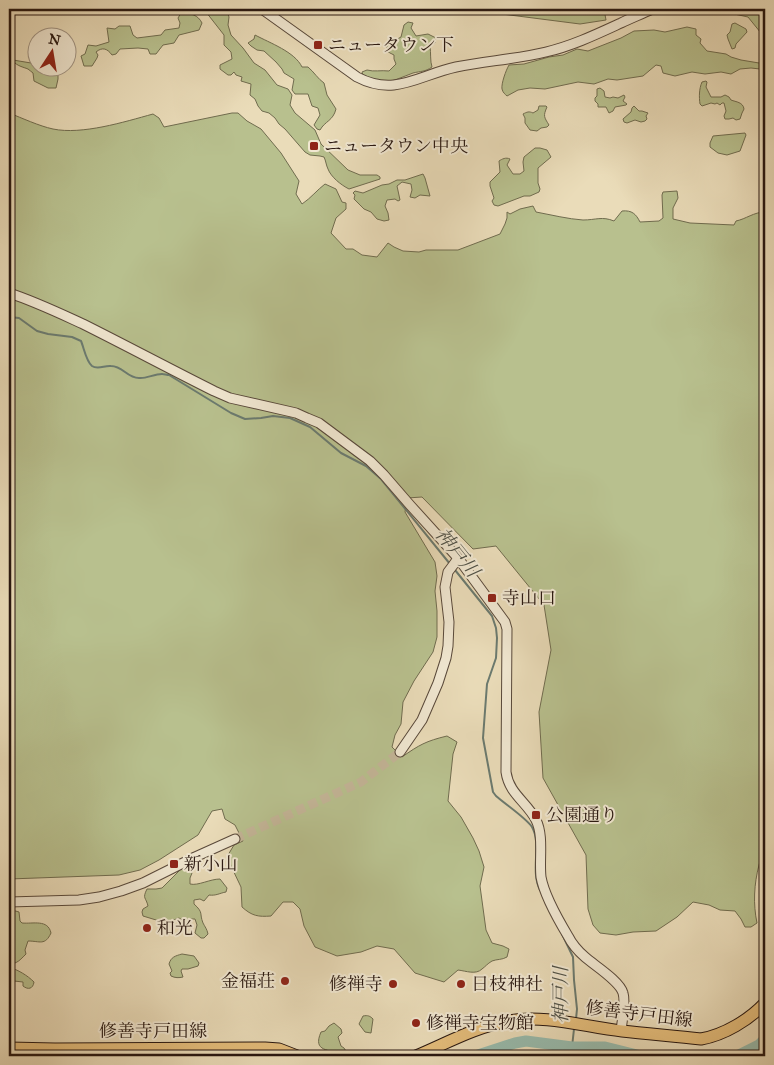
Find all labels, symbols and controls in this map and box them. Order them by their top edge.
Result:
north arrow [28,28,78,78]
text: N [47,30,62,49]
place label: ニュータウン下 [328,34,454,56]
marker: ニュータウン下 [312,39,324,51]
place label: ニュータウン中央 [324,135,468,157]
marker: ニュータウン中央 [308,140,320,152]
water label: 神戸川 [431,523,486,583]
place label: 寺山口 [502,587,556,609]
marker: 寺山口 [486,592,498,604]
place label: 公園通り [546,804,618,826]
marker: 公園通り [530,809,542,821]
place label: 新小山 [184,853,238,875]
marker: 新小山 [168,858,180,870]
place label: 和光 [157,917,193,939]
marker: 和光 [141,922,153,934]
water label: 神戸川 [549,965,572,1024]
place label: 金福荘 [221,970,275,992]
place label: 修禅寺 [329,973,383,995]
place label: 日枝神社 [471,973,543,995]
marker: 金福荘 [279,975,291,987]
marker: 修禅寺 [387,978,399,990]
marker: 日枝神社 [455,978,467,990]
street label: 修善寺戸田線 [584,997,694,1031]
place label: 修禅寺宝物館 [426,1012,534,1034]
marker: 修禅寺宝物館 [410,1017,422,1029]
street label: 修善寺戸田線 [99,1020,207,1042]

